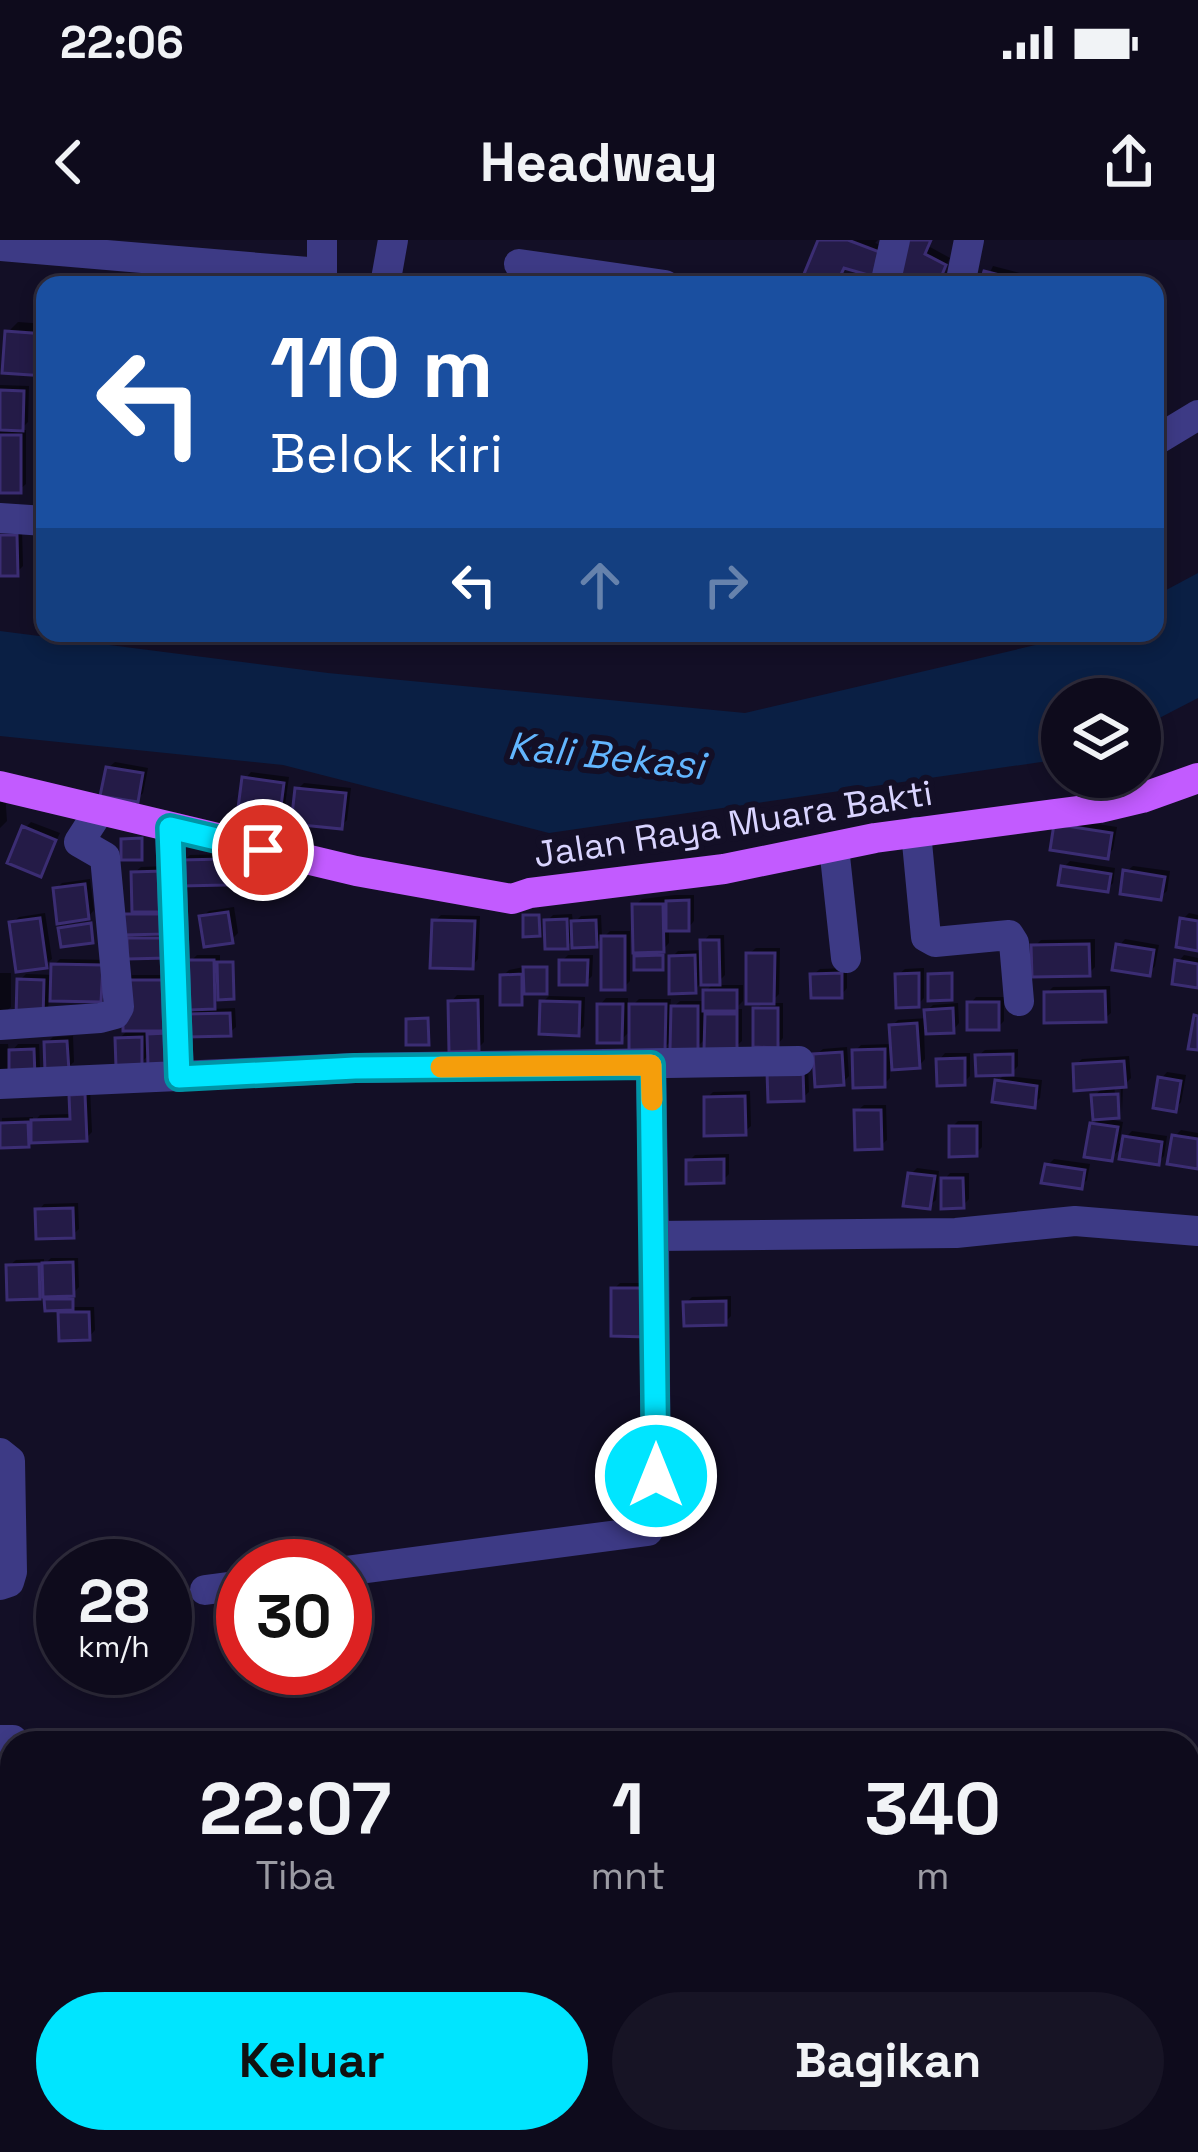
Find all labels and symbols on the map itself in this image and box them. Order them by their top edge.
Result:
water label: Kali Bekasi [505,721,711,791]
street label: Jalan Raya Muara Bakti [531,770,936,878]
pin [212,799,314,901]
position arrow [593,1413,719,1539]
speed limit sign: 30 [216,1539,372,1695]

